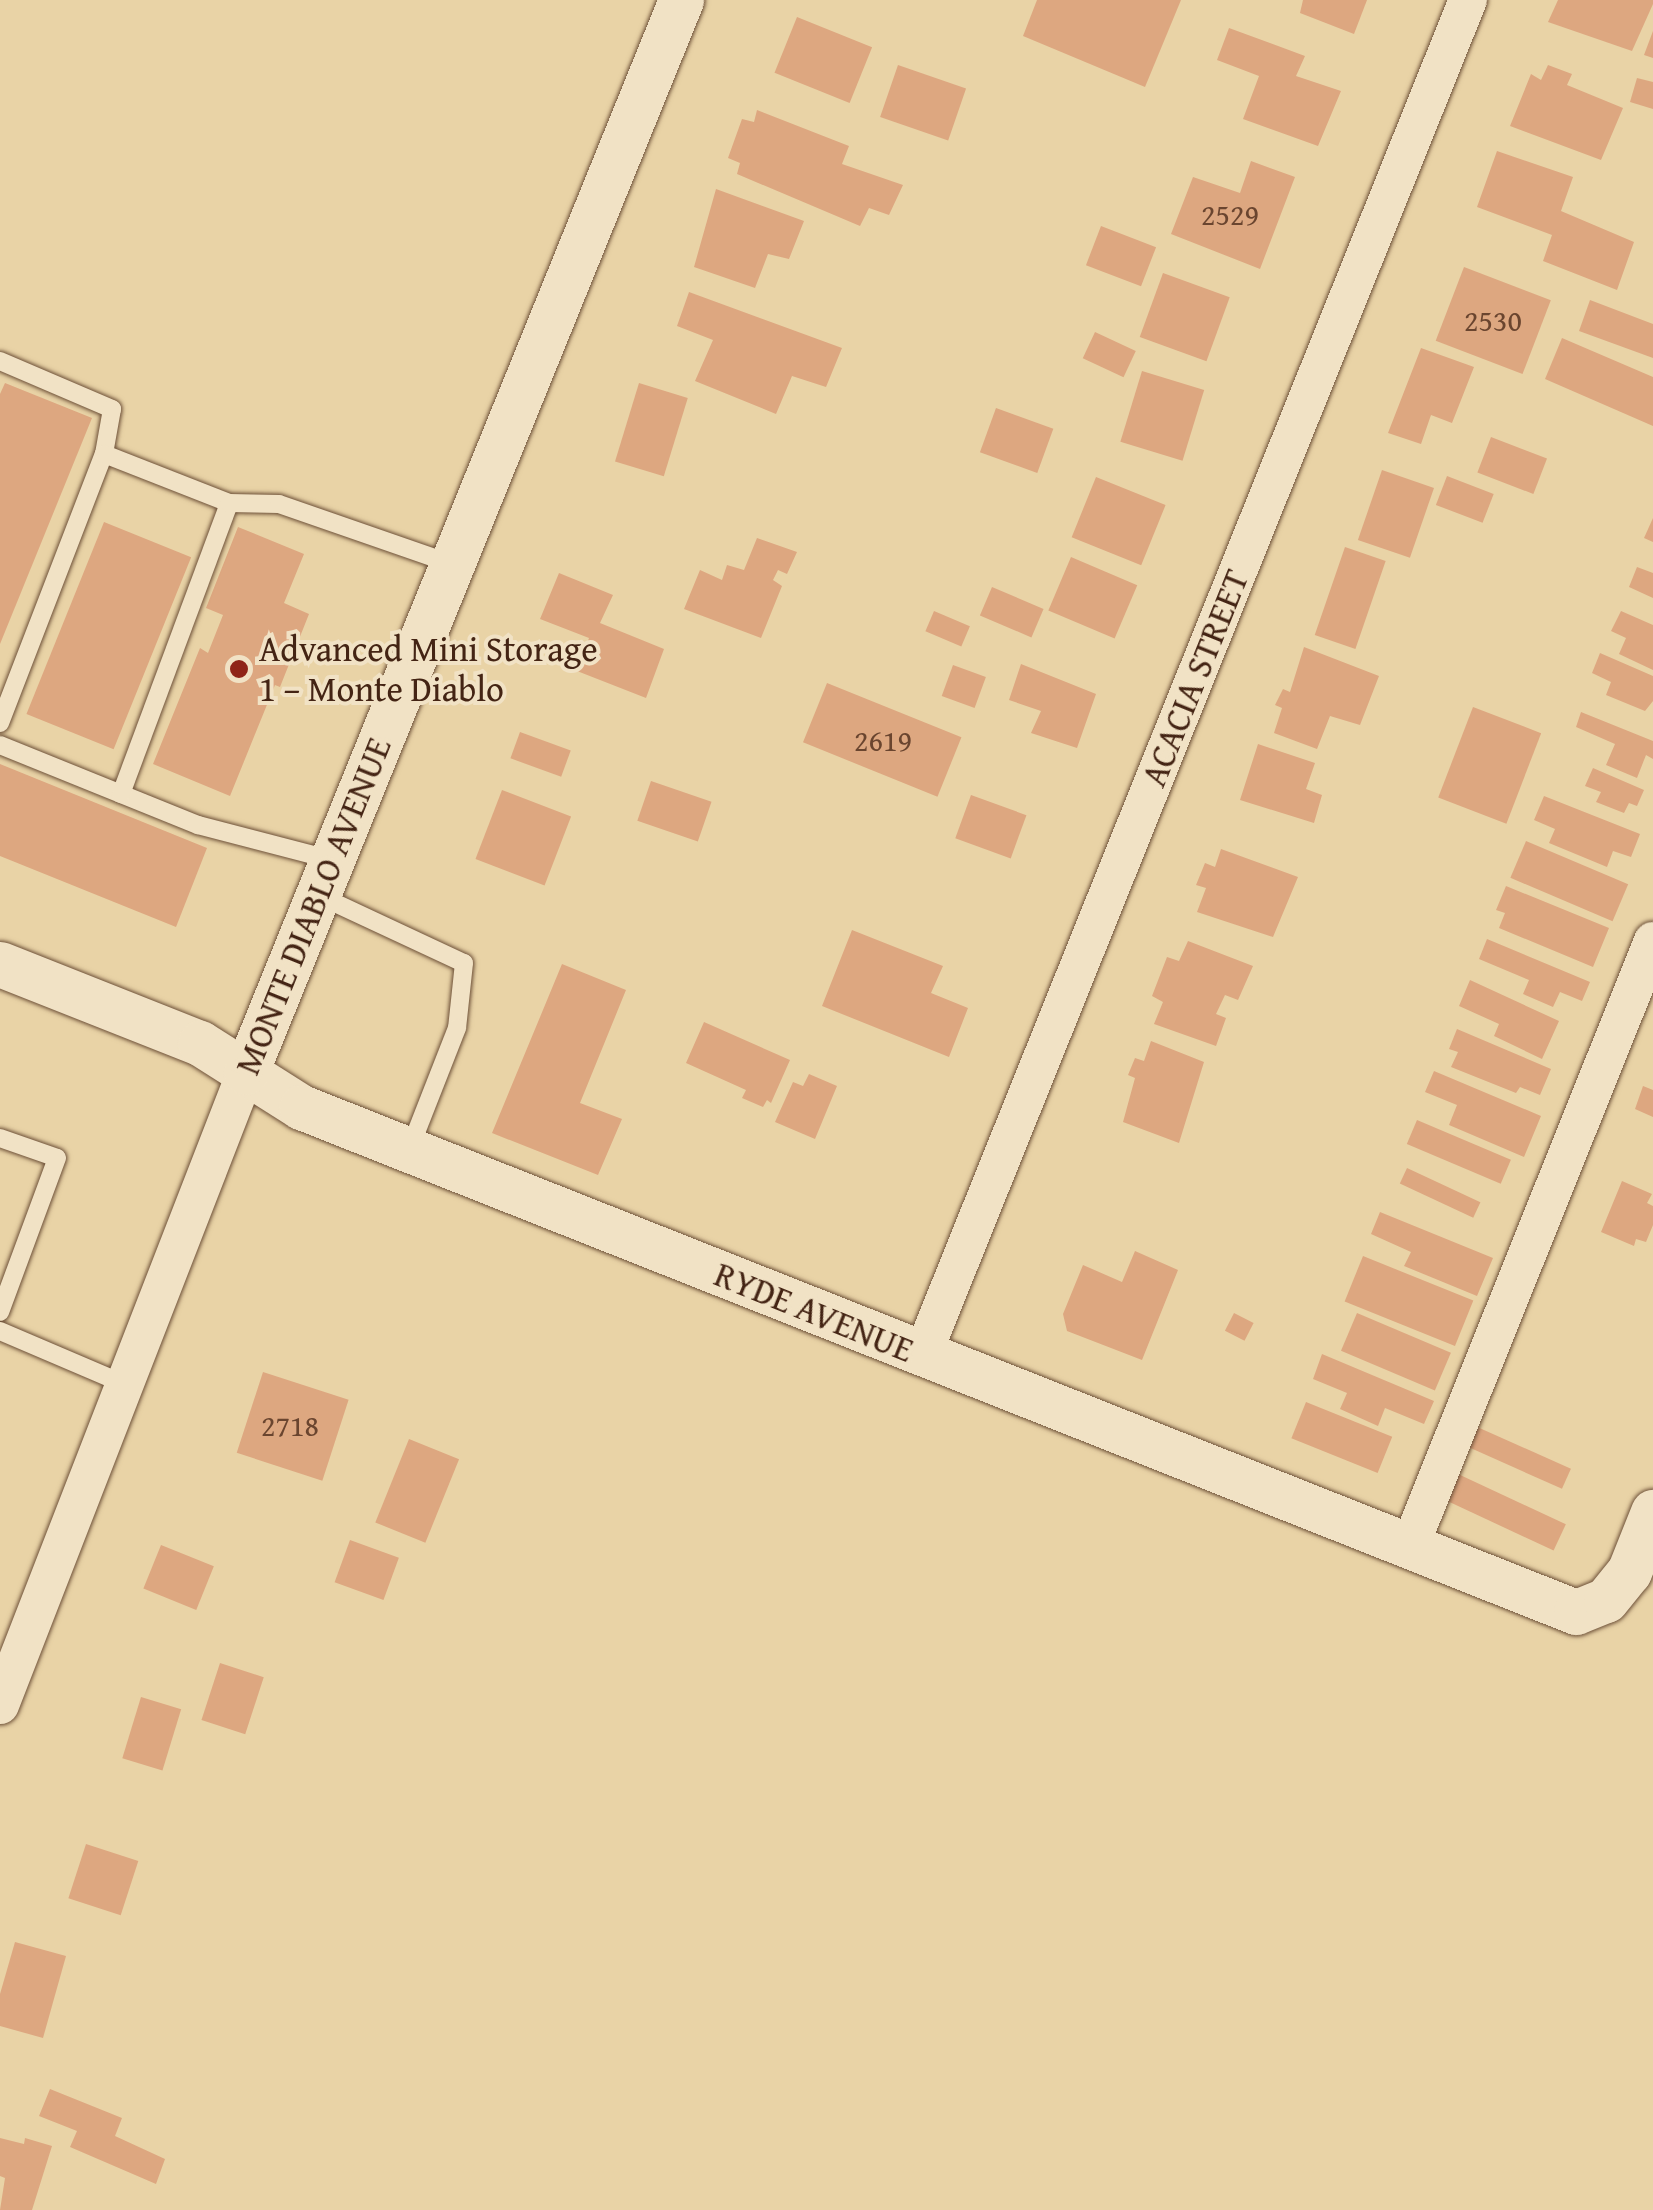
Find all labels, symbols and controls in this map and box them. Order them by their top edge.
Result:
house number: 2529 [1201,196,1259,232]
house number: 2530 [1464,302,1522,338]
street label: ACACIA STREET [1132,564,1258,792]
place label: Advanced Mini Storage 1 – Monte Diablo [259,628,598,710]
marker: Advanced Mini Storage 1 – Monte Diablo [228,658,250,680]
house number: 2619 [854,722,912,758]
street label: MONTE DIABLO AVENUE [226,731,400,1081]
street label: RYDE AVENUE [709,1253,919,1371]
house number: 2718 [261,1407,319,1443]

